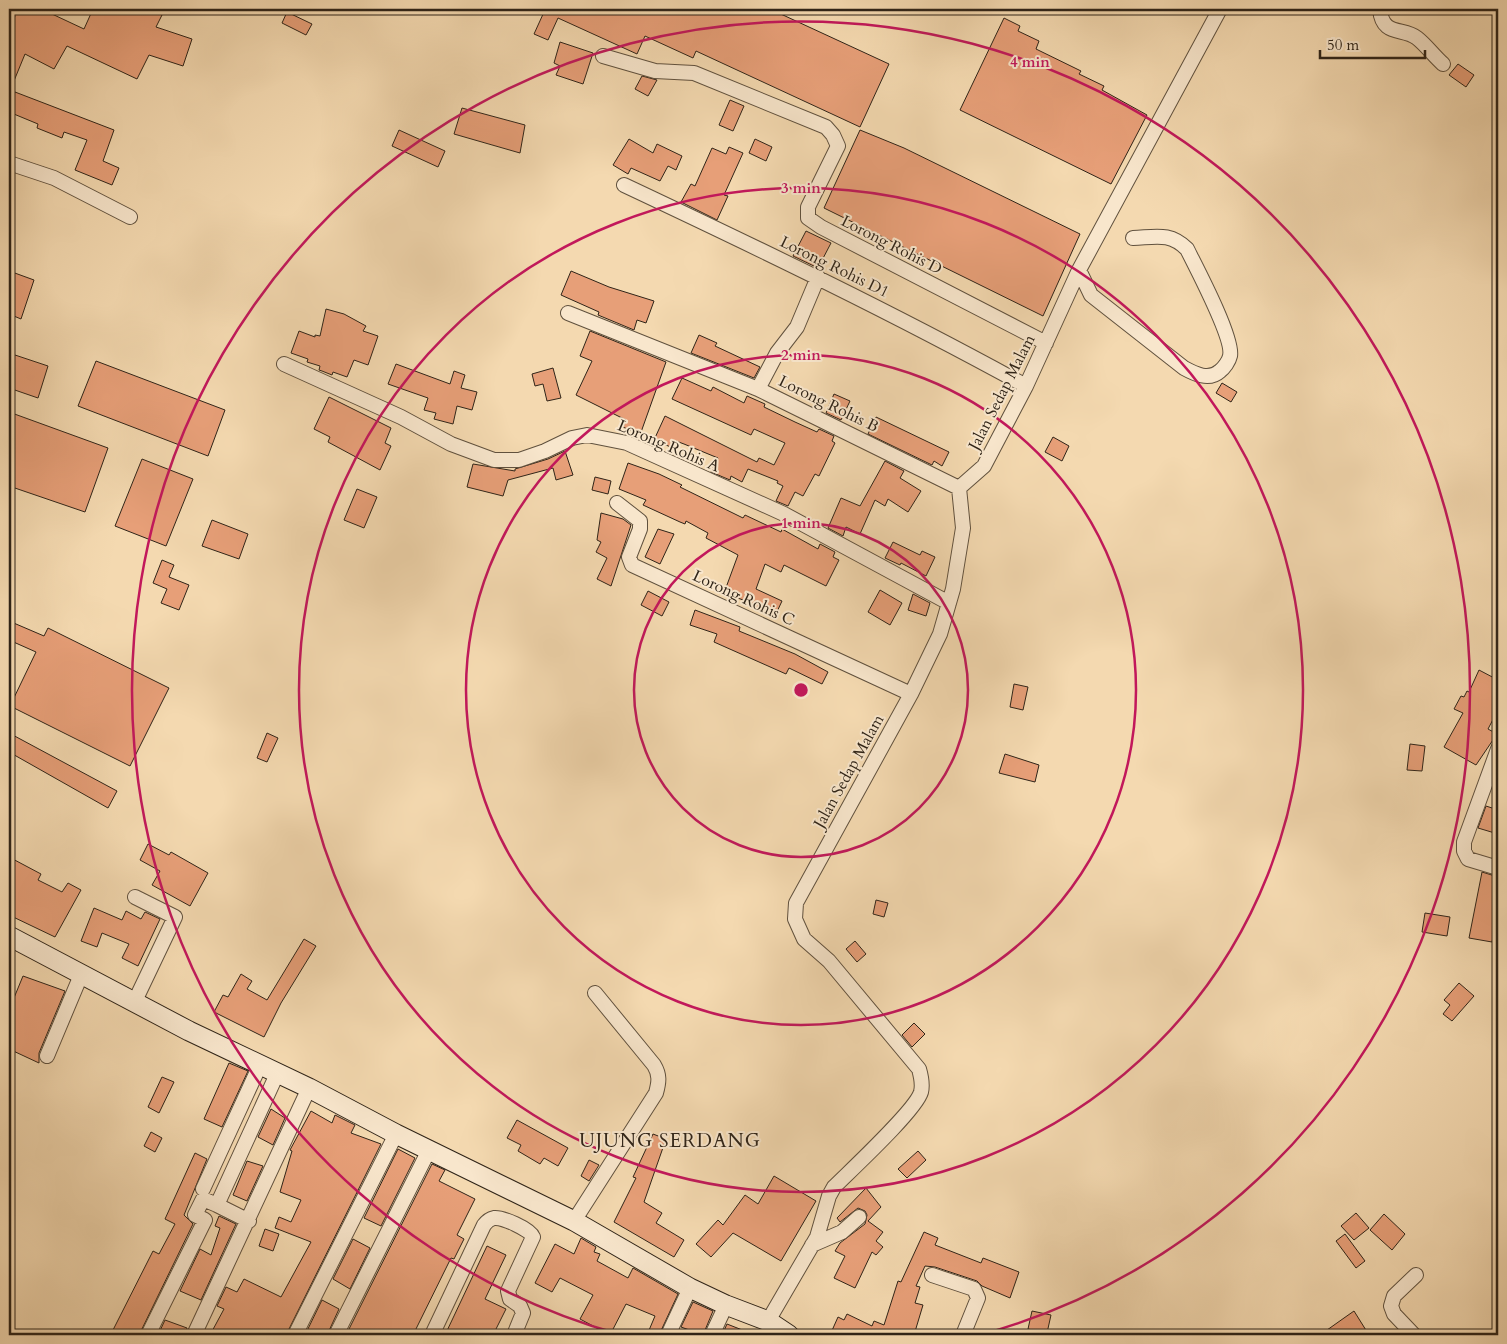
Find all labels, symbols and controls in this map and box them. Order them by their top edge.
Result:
scale bar [1320,28,1424,60]
text: 50 m [1327,35,1359,55]
text: 4 min [1010,52,1050,72]
text: 3 min [781,178,821,198]
street label: Lorong Rohis D [837,210,946,280]
street label: Lorong Rohis D1 [776,231,893,303]
street label: Jalan Sedap Malam [962,331,1041,456]
text: 2 min [781,345,821,365]
street label: Lorong Rohis B [775,370,882,438]
street label: Lorong Rohis A [614,414,724,478]
text: 1 min [781,513,821,533]
street label: Lorong Rohis C [689,565,798,631]
centre of rings [792,681,810,699]
street label: Jalan Sedap Malam [808,710,889,834]
district label: UJUNG SERDANG [579,1128,761,1154]

